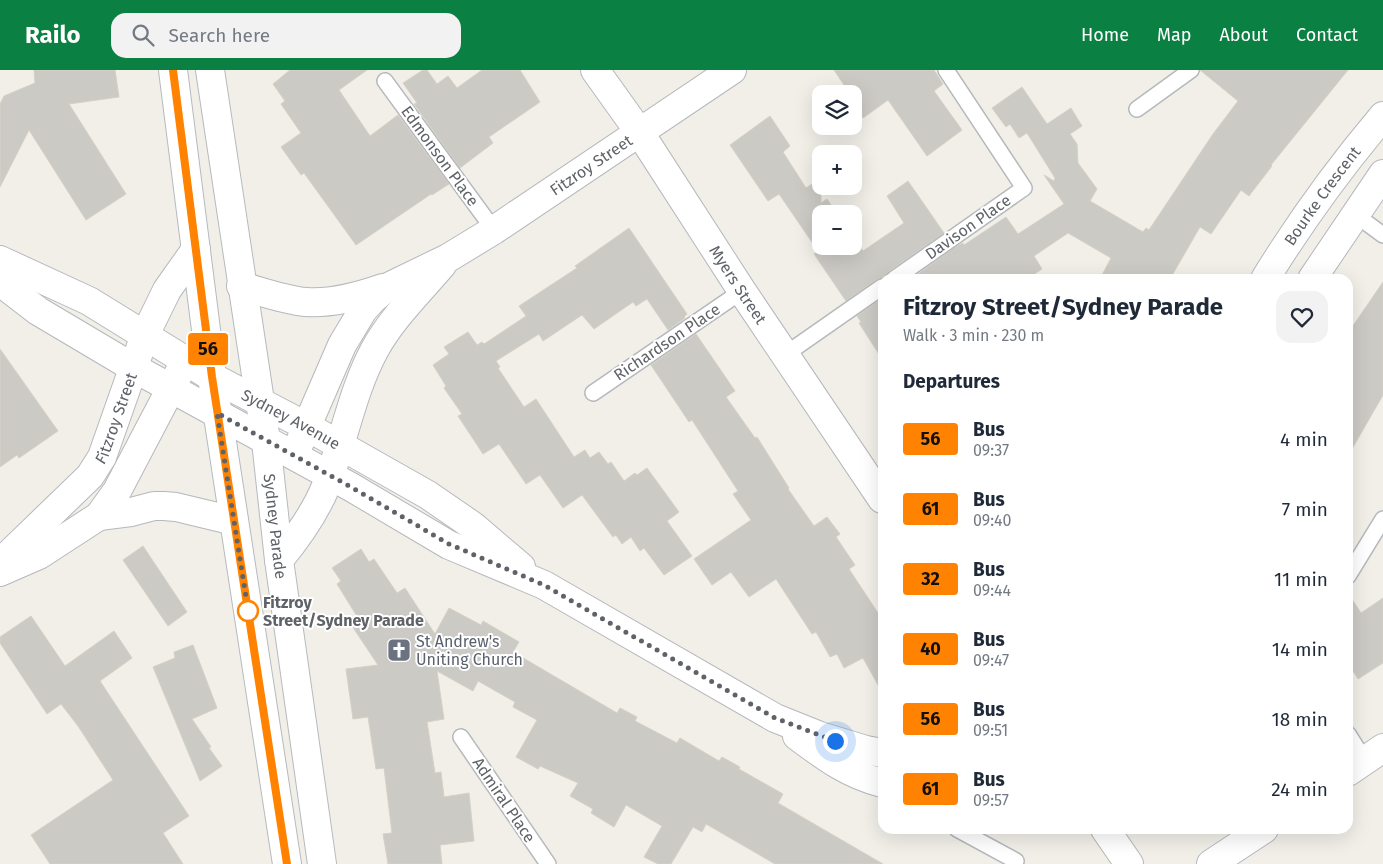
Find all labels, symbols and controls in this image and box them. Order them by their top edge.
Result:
search box [111,13,461,58]
text: Railo [25,21,81,49]
icon: search [129,21,157,49]
text: Search here [169,24,270,47]
text: Home [1081,24,1129,46]
text: Map [1157,24,1191,46]
text: About [1219,24,1268,46]
text: Contact [1296,24,1358,46]
map controls [812,85,862,255]
button: layers [812,85,862,135]
street label: Edmonson Place [397,102,483,210]
street label: Fitzroy Street [546,130,636,199]
street label: Bourke Crescent [1280,142,1364,249]
button: + [812,145,862,195]
street label: Davison Place [922,191,1014,263]
button: − [812,205,862,255]
street label: Myers Street [706,242,771,328]
button: heart [1276,291,1328,343]
text: Fitzroy Street/Sydney Parade [903,293,1223,321]
street label: Richardson Place [610,299,724,385]
text: Walk · 3 min · 230 m [903,326,1044,345]
line badge: 56 [186,333,230,365]
text: 56 [198,338,218,360]
street label: Fitzroy Street [91,370,141,467]
text: Departures [903,370,1000,393]
street label: Sydney Avenue [238,385,344,453]
text: Bus [973,418,1005,441]
text: 56 [921,428,940,450]
text: 4 min [1280,428,1328,451]
text: 09:37 [973,441,1009,460]
street label: Sydney Parade [260,473,291,580]
text: Bus [973,488,1005,511]
text: 61 [922,498,939,520]
text: 7 min [1282,498,1328,521]
text: 09:40 [973,511,1011,530]
text: Bus [973,558,1005,581]
text: 32 [921,568,940,590]
text: 11 min [1274,568,1328,591]
text: 09:44 [973,581,1011,600]
place label: Fitzroy Street/Sydney Parade [263,593,424,630]
marker: Fitzroy Street/Sydney Parade [237,600,259,622]
text: Bus [973,628,1005,651]
place label: St Andrew's Uniting Church [416,632,523,669]
church icon: St Andrew's Uniting Church [386,637,412,663]
text: 40 [920,638,941,660]
text: 14 min [1272,638,1328,661]
text: 09:47 [973,651,1009,670]
text: Bus [973,698,1005,721]
text: 56 [921,708,940,730]
text: 18 min [1271,708,1328,731]
text: 09:51 [973,721,1008,740]
your location [823,729,848,754]
street label: Admiral Place [469,754,539,846]
text: Bus [973,768,1005,791]
text: 61 [922,778,939,800]
text: 24 min [1271,778,1328,801]
text: 09:57 [973,791,1009,810]

